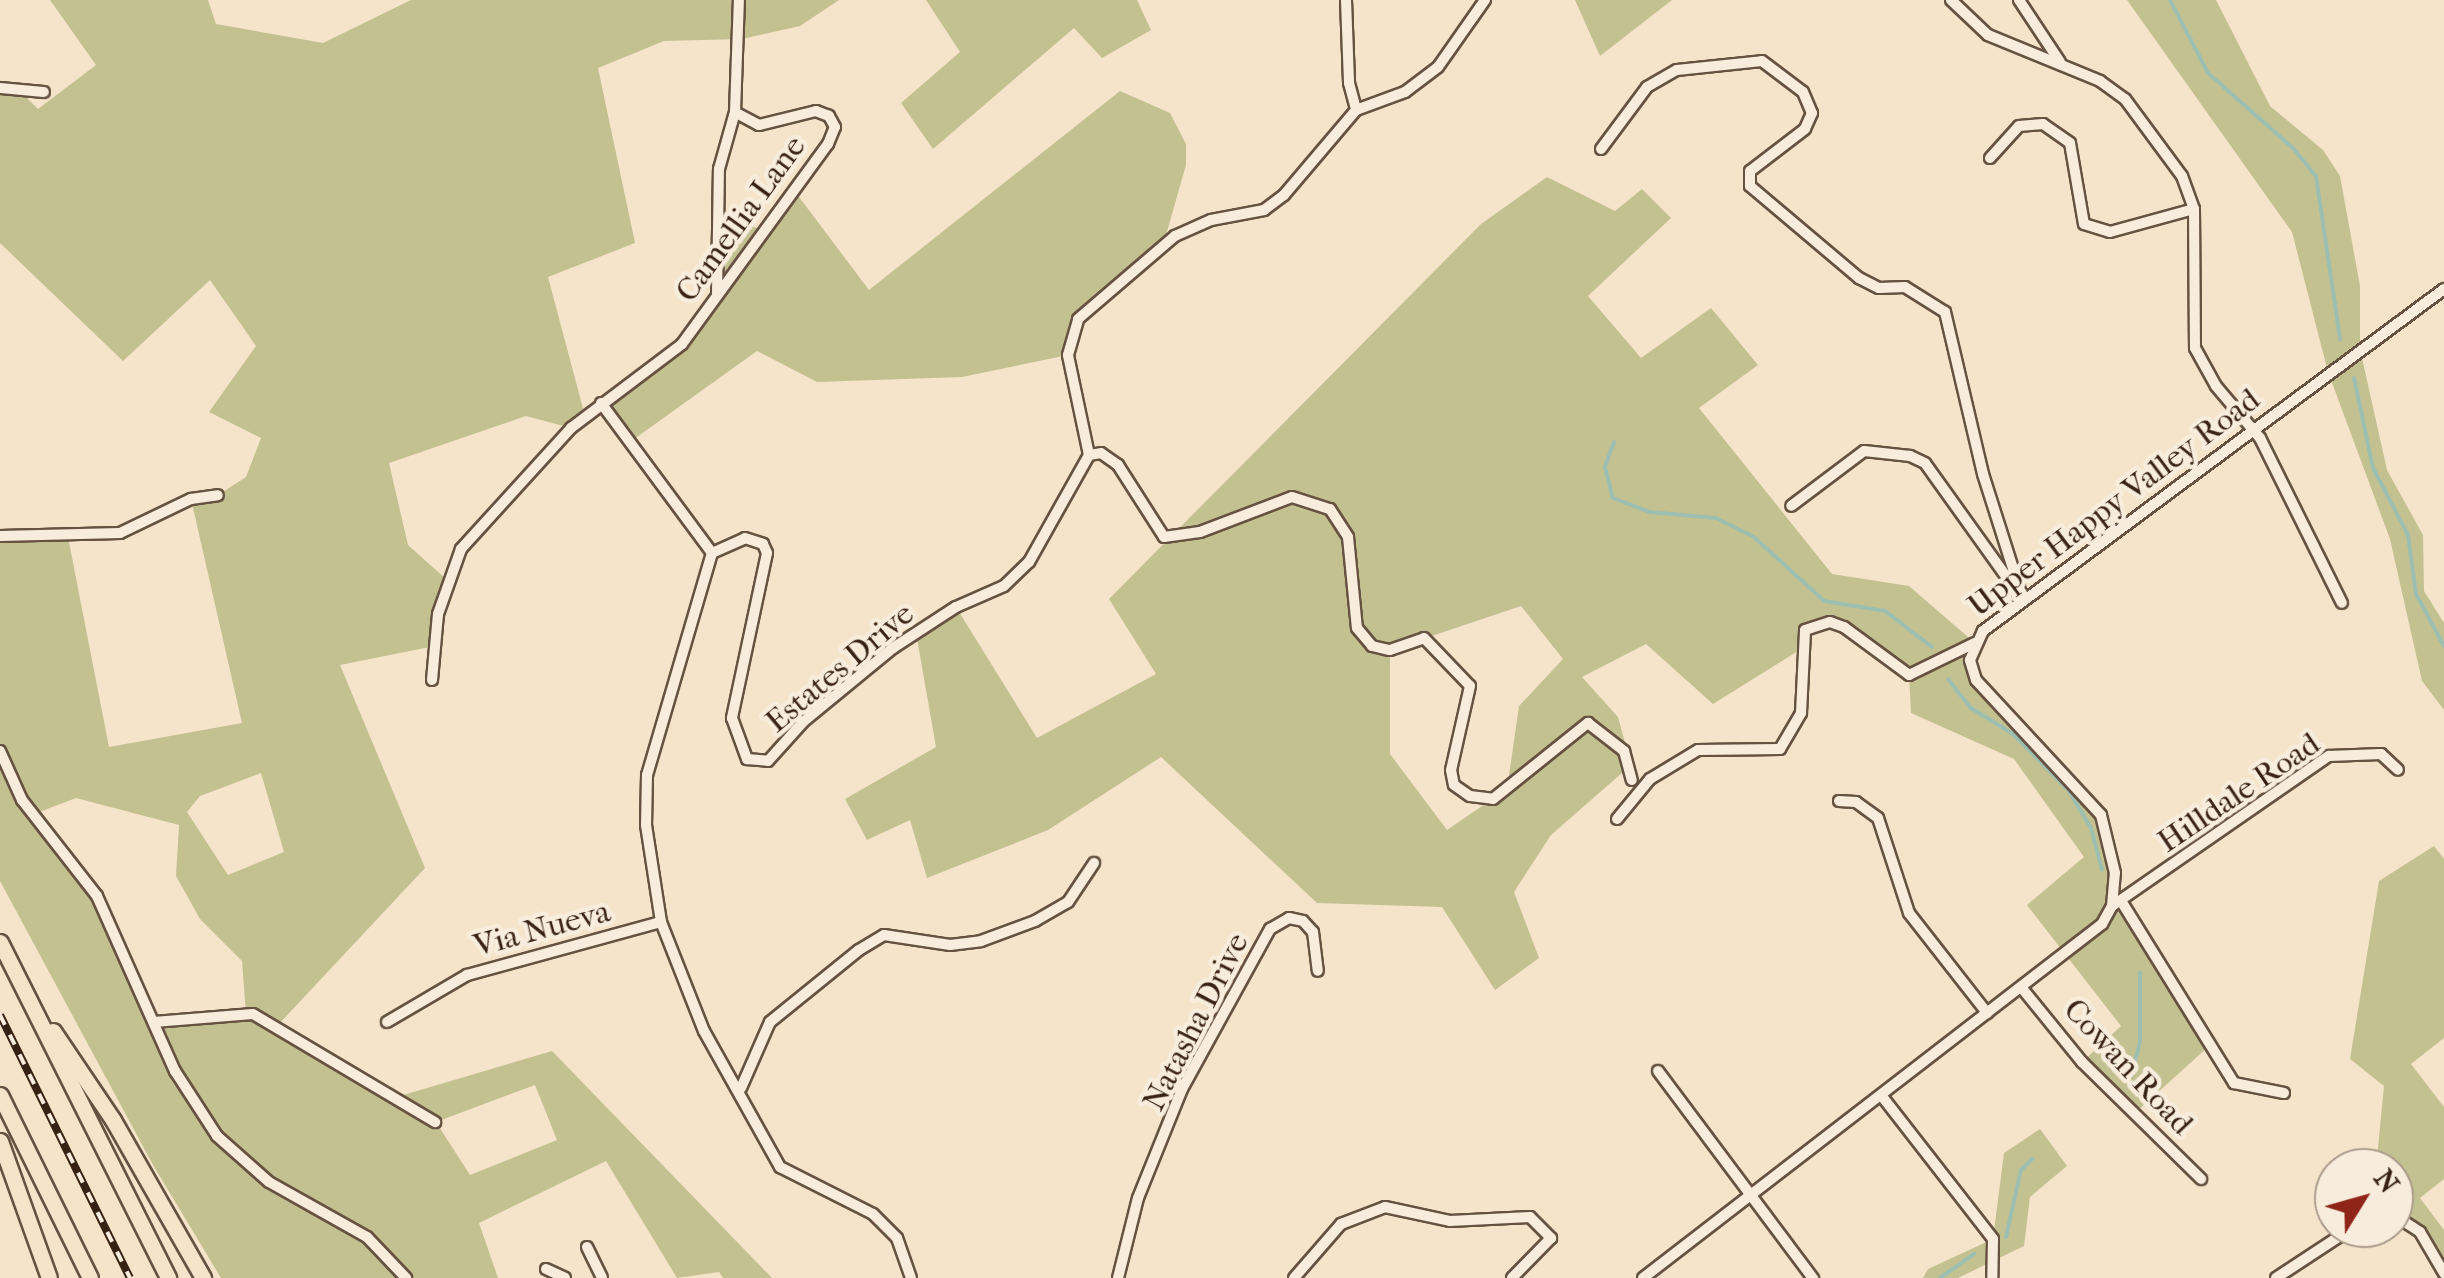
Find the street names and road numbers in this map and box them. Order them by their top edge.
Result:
street label: Camellia Lane [668,129,814,309]
street label: Upper Happy Valley Road [1961,381,2267,625]
street label: Estates Drive [758,595,922,741]
street label: Hilldale Road [2151,725,2327,861]
street label: Via Nueva [470,892,614,966]
street label: Natasha Drive [1135,927,1257,1117]
street label: Cowan Road [2055,991,2201,1143]

